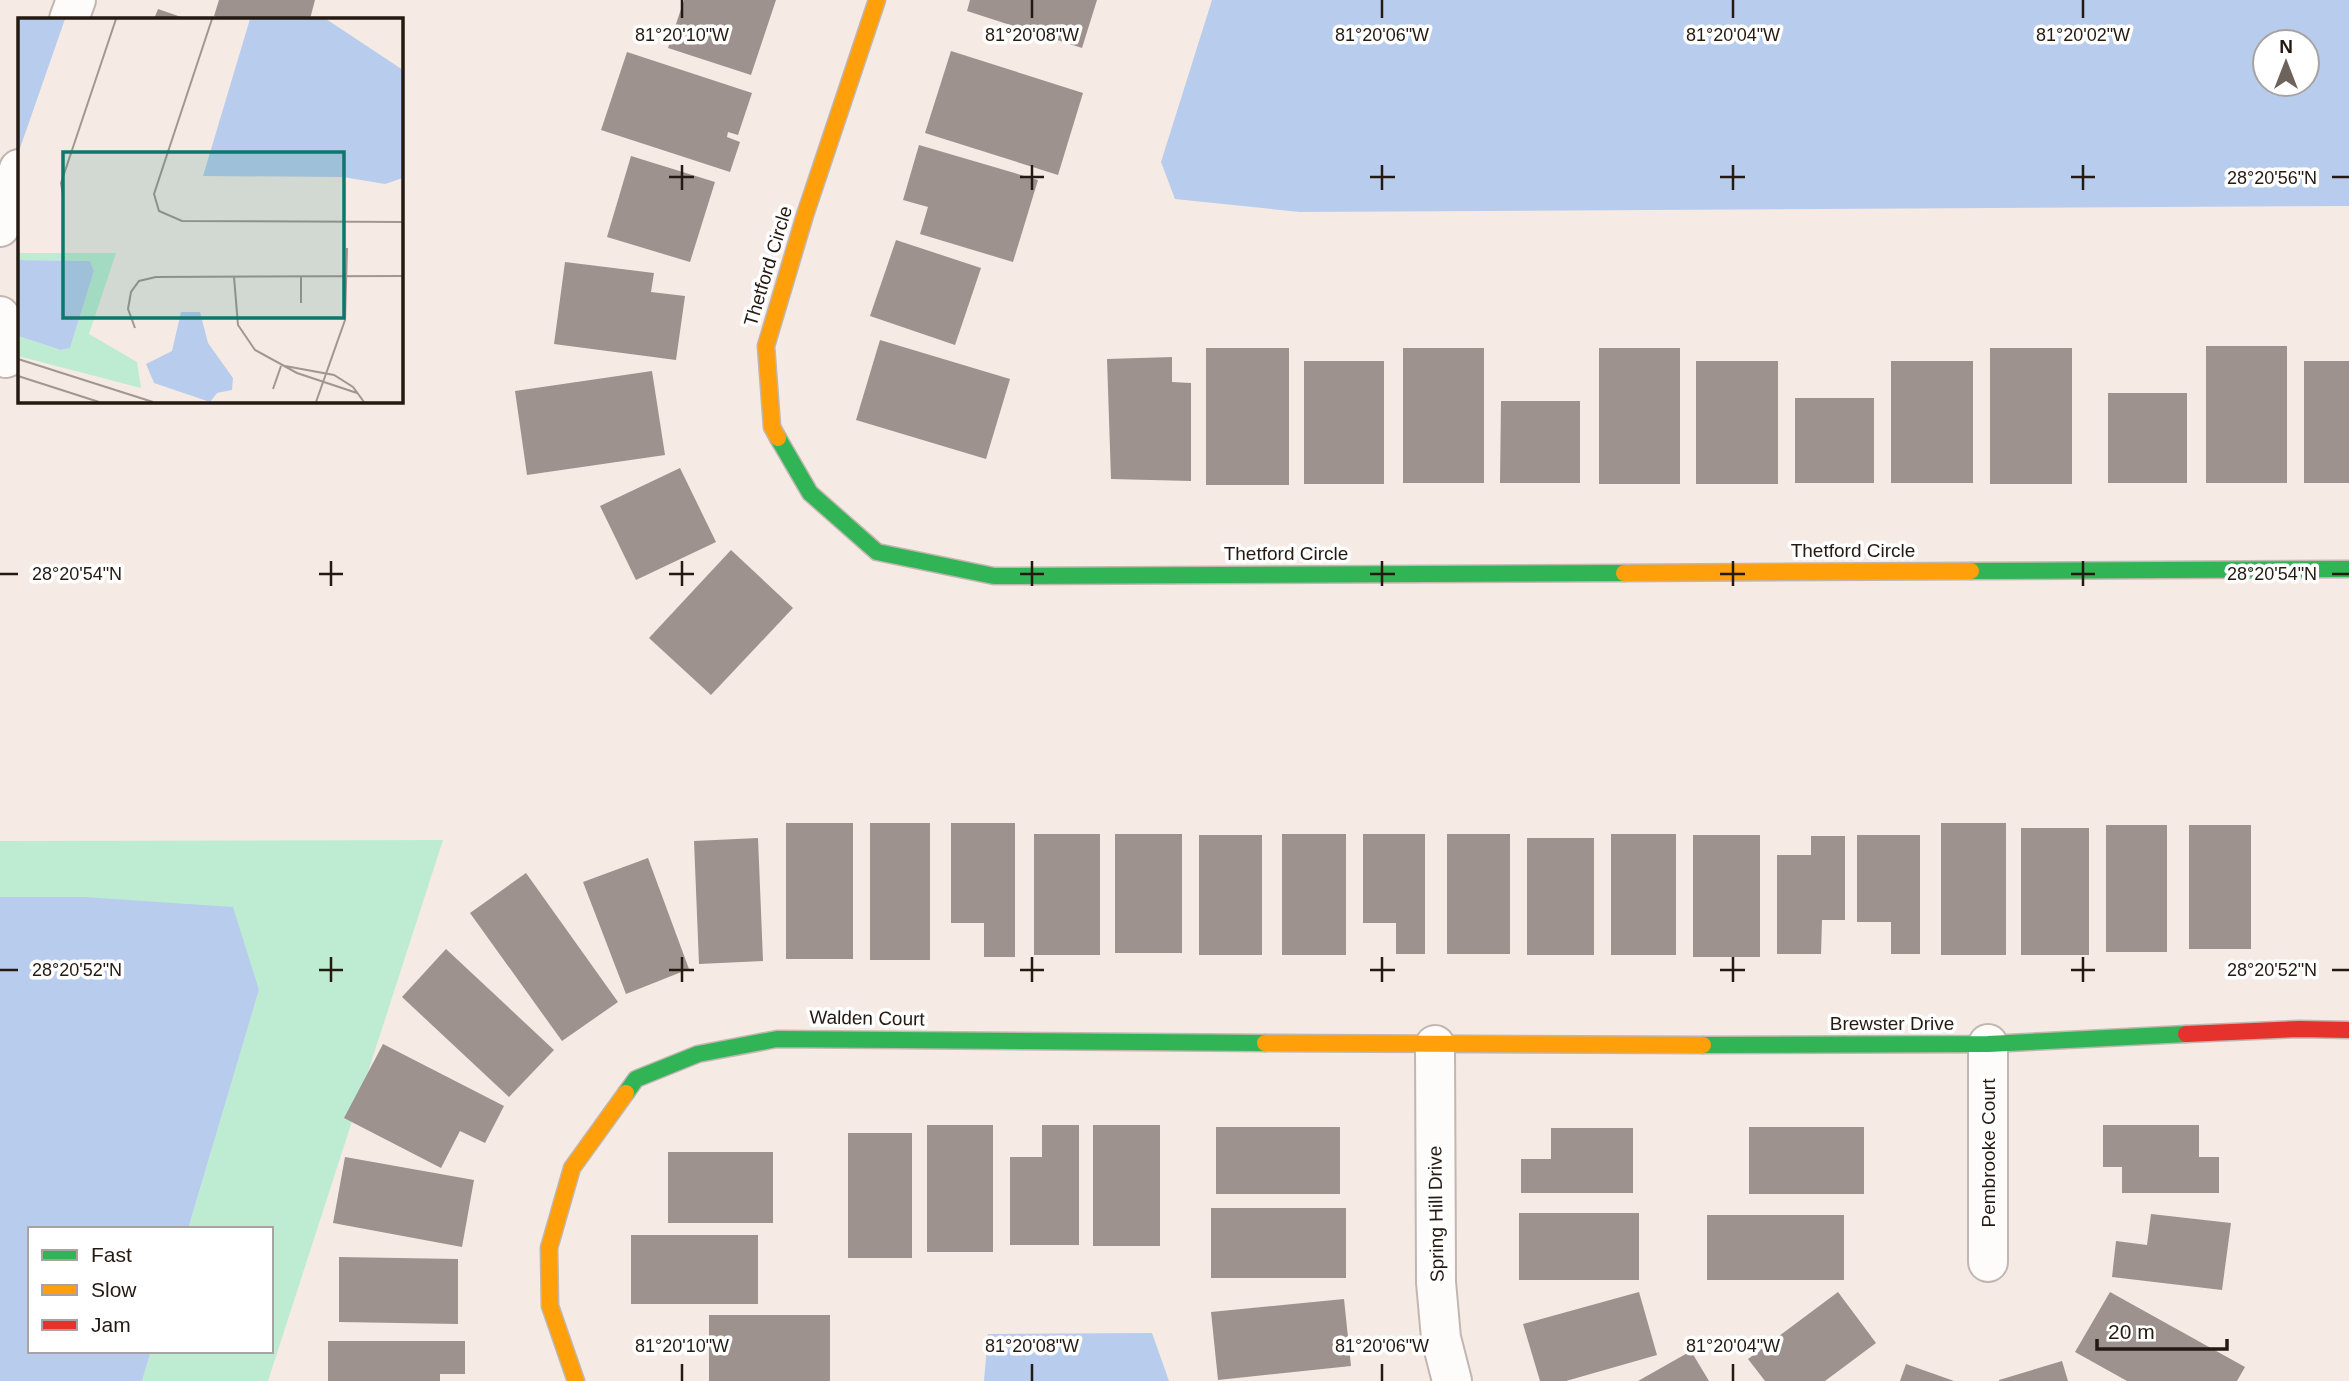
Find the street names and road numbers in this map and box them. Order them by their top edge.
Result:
street label: Thetford Circle [740,203,796,329]
street label: Thetford Circle [1791,540,1915,561]
street label: Thetford Circle [1224,543,1348,564]
street label: Walden Court [809,1006,926,1030]
street label: Brewster Drive [1830,1013,1954,1034]
street label: Pembrooke Court [1978,1078,1999,1227]
street label: Spring Hill Drive [1424,1146,1448,1282]

